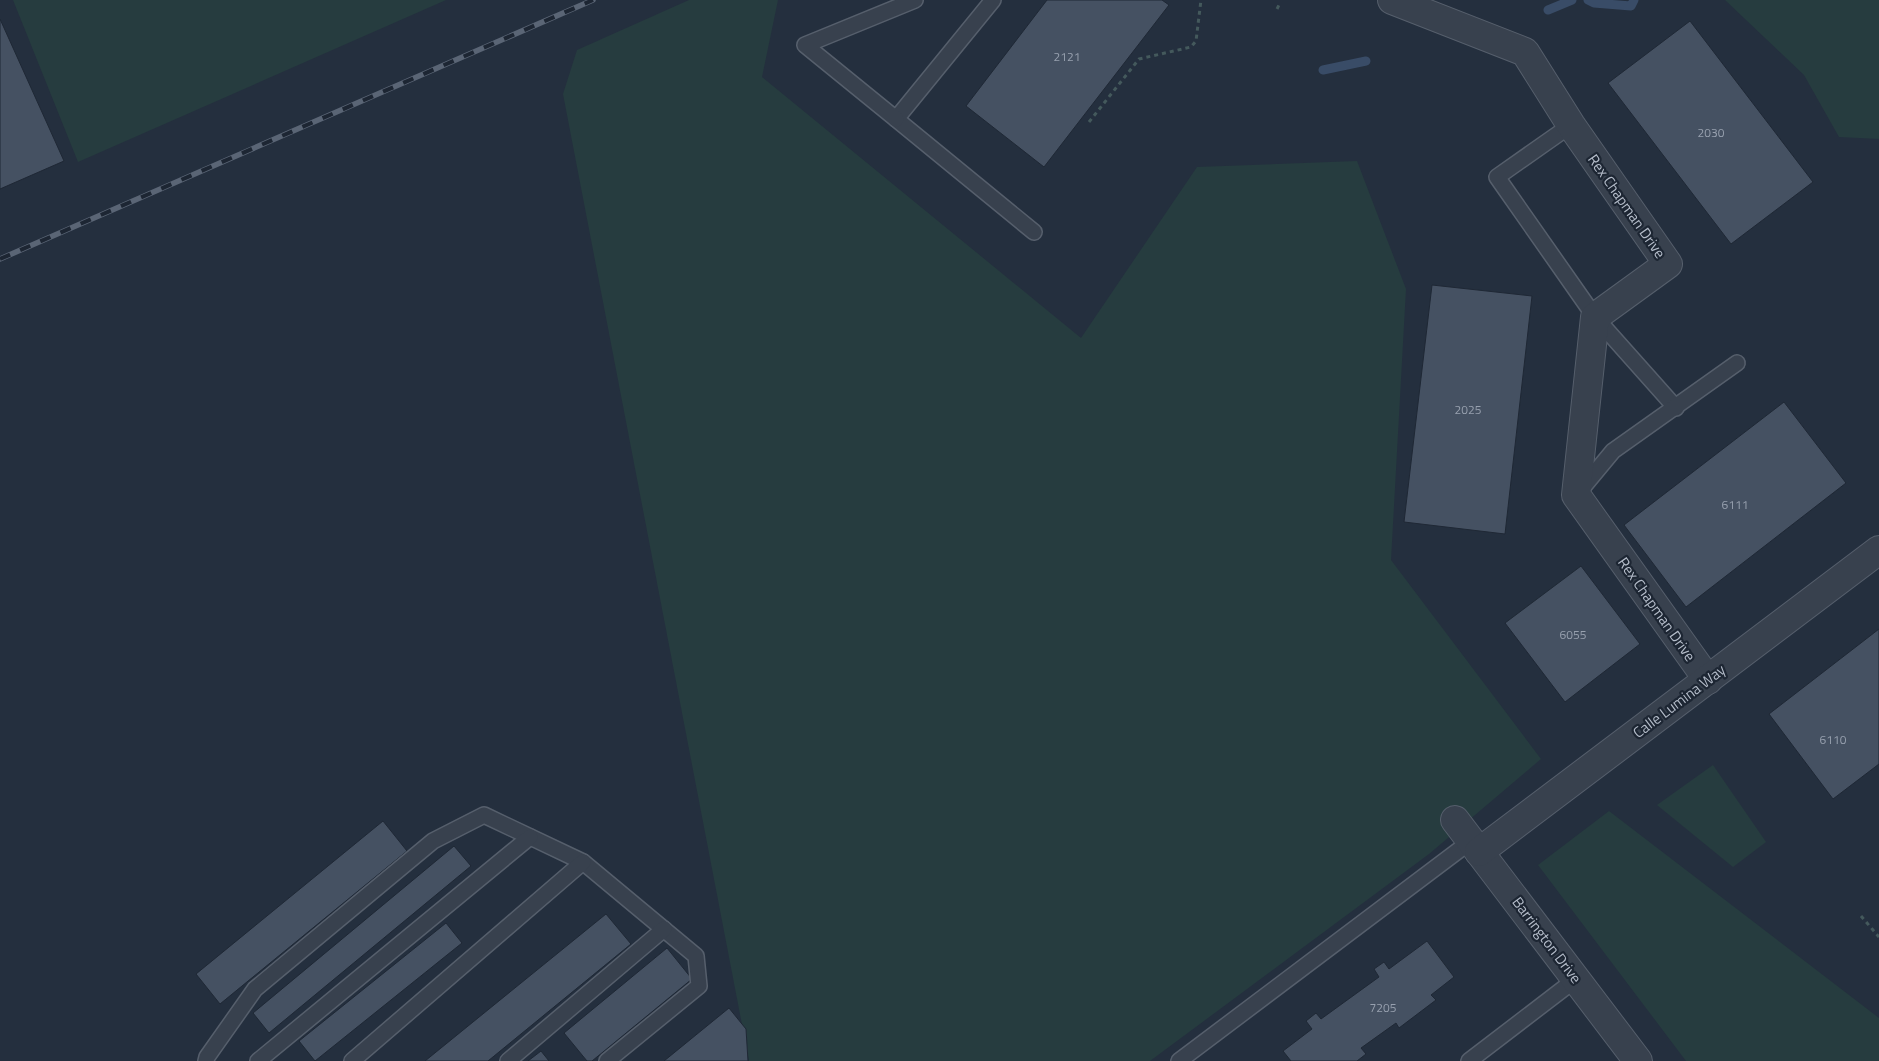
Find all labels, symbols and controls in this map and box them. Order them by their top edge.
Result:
house number: 2121 [1054,47,1080,66]
house number: 2030 [1698,123,1725,142]
street label: Rex Chapman Drive [1582,149,1672,263]
house number: 2025 [1455,400,1482,419]
house number: 6111 [1722,495,1748,514]
street label: Rex Chapman Drive [1612,552,1702,666]
house number: 6055 [1560,625,1587,644]
street label: Calle Lumina Way [1628,658,1730,744]
house number: 6110 [1820,730,1847,749]
street label: Barrington Drive [1507,892,1587,988]
house number: 7205 [1370,998,1397,1017]

